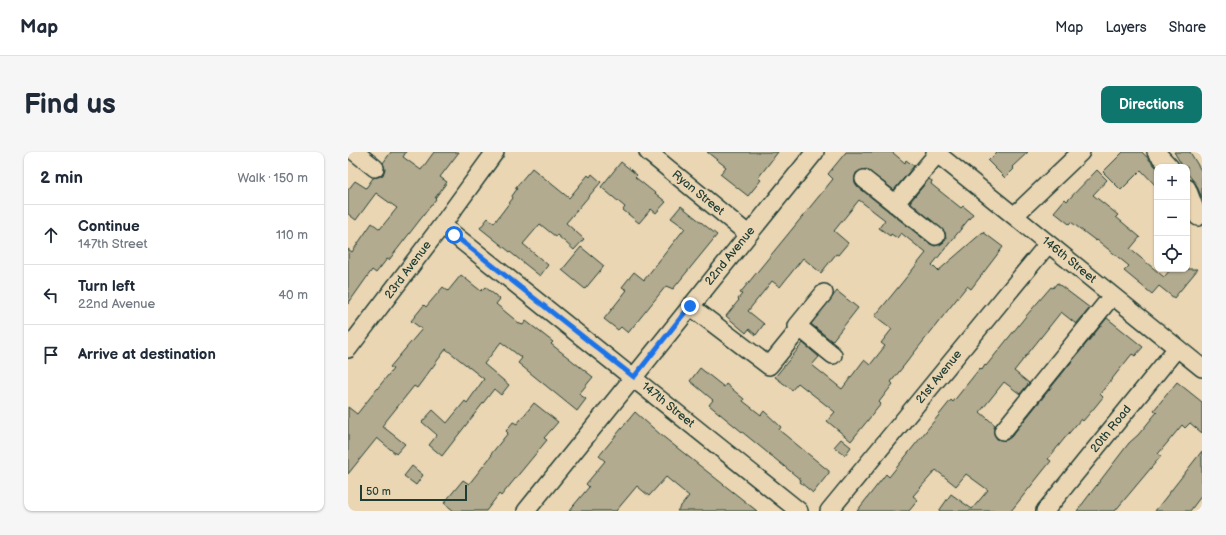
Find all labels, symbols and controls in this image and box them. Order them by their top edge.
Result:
text: Map [20,16,58,39]
text: Map [1055,19,1083,36]
text: Layers [1105,19,1147,36]
text: Share [1169,19,1206,36]
button: Directions [1101,86,1202,123]
text: Find us [24,88,116,121]
map controls [1154,164,1190,272]
button: + [1154,164,1190,200]
street label: Ryan Street [669,167,728,219]
text: 2 min [40,168,83,188]
text: Walk · 150 m [237,170,308,186]
button: − [1154,200,1190,236]
text: Continue [78,217,140,236]
icon: ahead [40,224,62,246]
street label: 22nd Avenue [702,224,758,288]
route start [445,226,463,244]
text: 110 m [276,227,308,243]
street label: 146th Street [1039,234,1099,287]
text: 147th Street [78,236,147,252]
button: locate [1154,236,1190,272]
street label: 23rd Avenue [381,238,435,302]
text: Turn left [78,277,135,296]
icon: left [40,284,62,306]
text: 40 m [278,287,308,303]
text: 22nd Avenue [78,296,155,312]
route end [681,297,699,315]
icon: arrive [40,344,62,366]
text: Arrive at destination [78,345,216,364]
street label: 21st Avenue [913,347,965,407]
street label: 147th Street [638,379,698,431]
street label: 20th Road [1087,402,1135,456]
scale bar [360,483,467,502]
text: 50 m [366,485,391,498]

